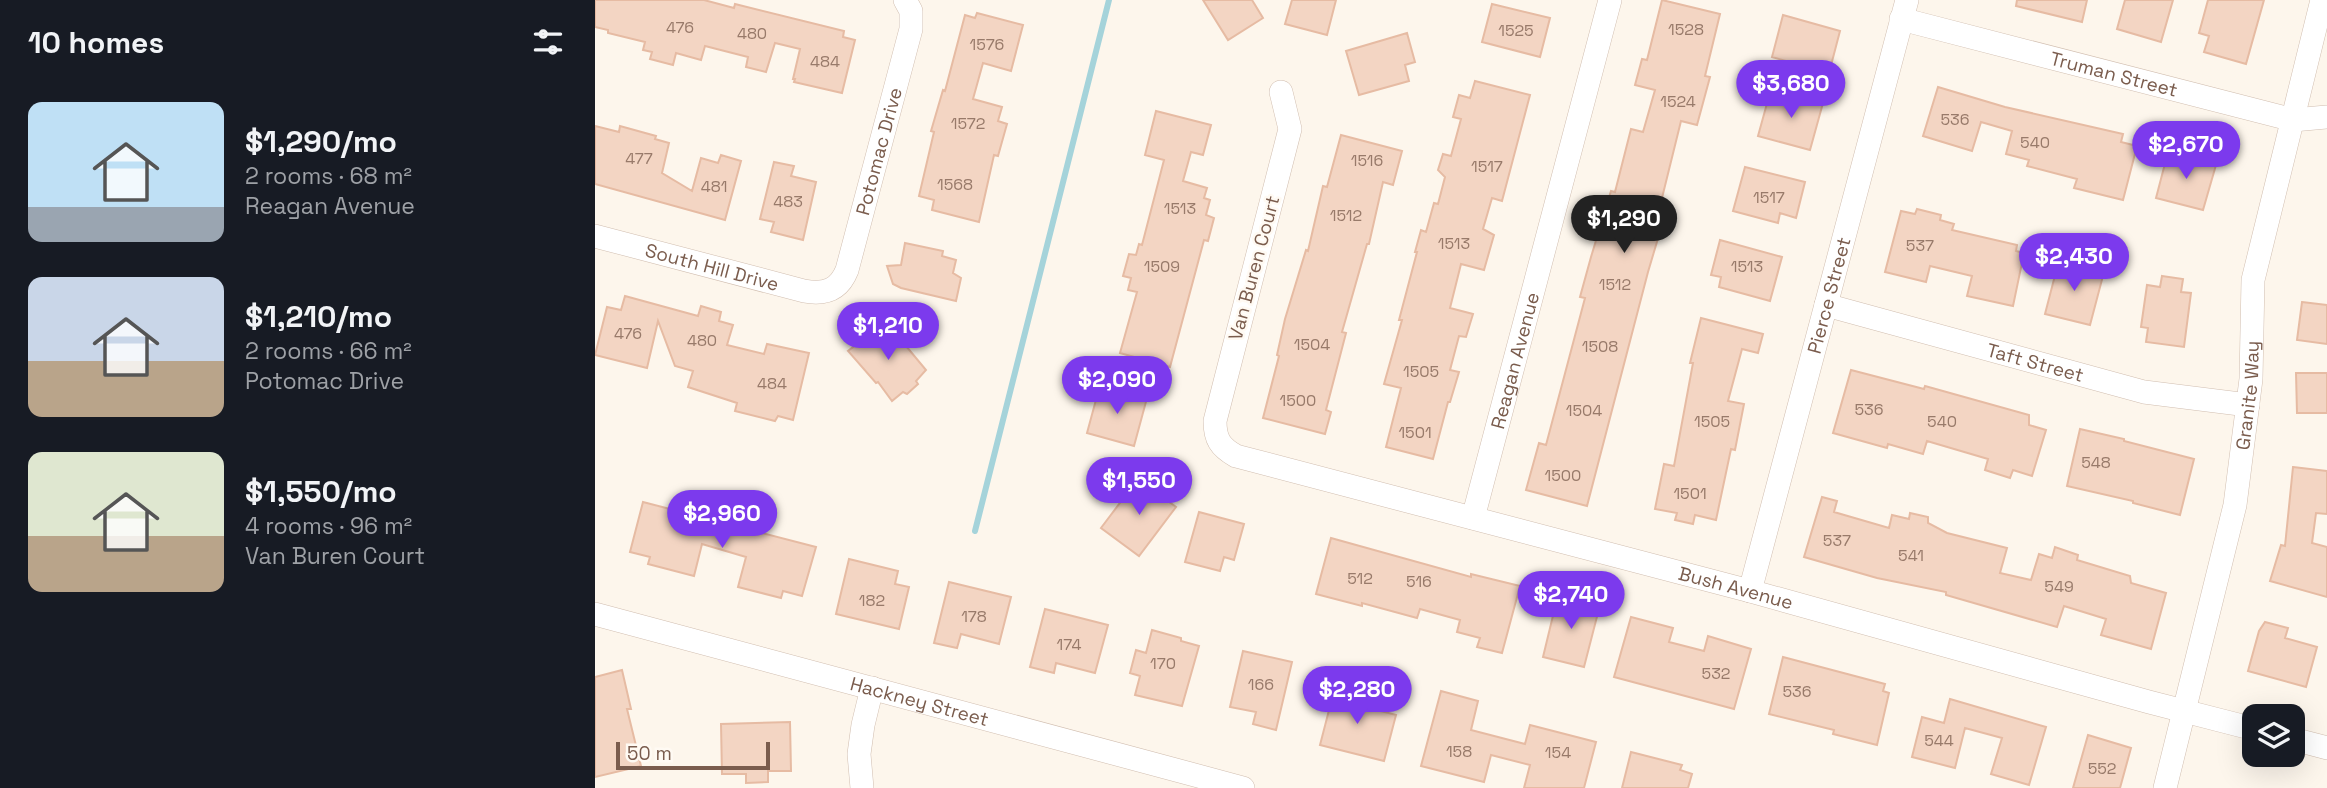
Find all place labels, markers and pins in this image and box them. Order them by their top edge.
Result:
pin: $3,680 [1734,60,1848,120]
pin: $2,670 [2129,122,2243,181]
pin: $1,290 [1567,196,1681,255]
pin: $2,430 [2017,233,2131,293]
pin: $1,210 [831,302,945,362]
pin: $2,090 [1060,356,1174,416]
pin: $1,550 [1082,458,1196,517]
pin: $2,960 [665,490,779,550]
pin: $2,740 [1514,572,1628,631]
pin: $2,280 [1300,666,1414,726]

